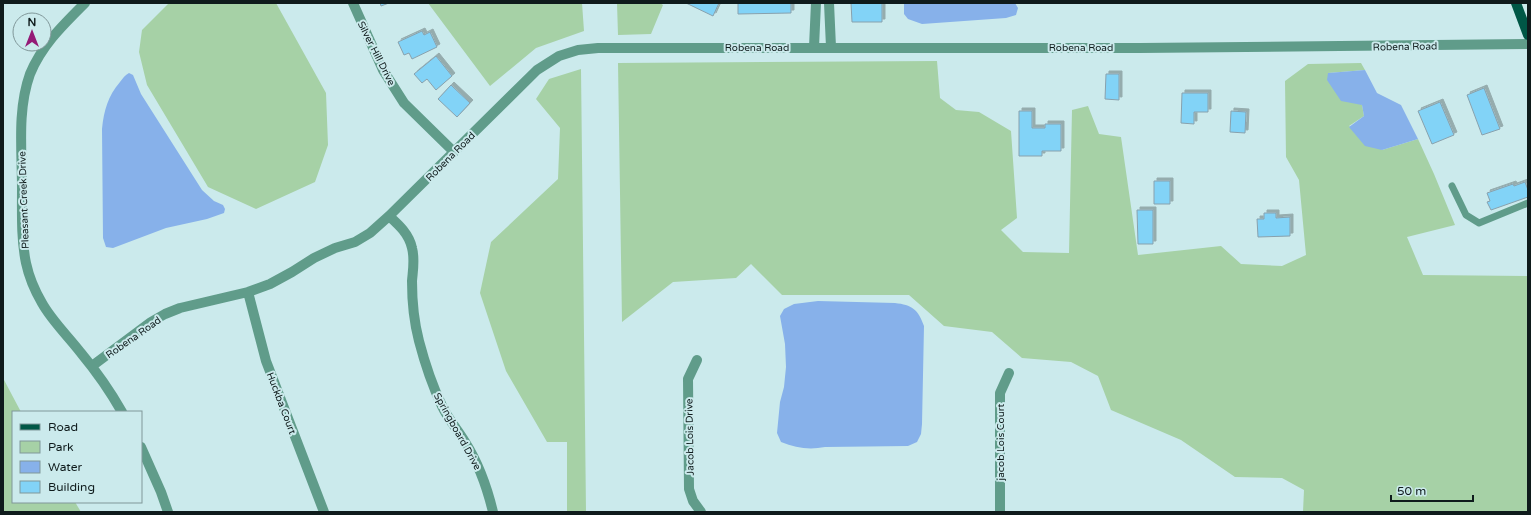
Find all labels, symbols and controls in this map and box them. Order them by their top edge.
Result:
north arrow [12,12,52,52]
text: N [28,16,36,29]
street label: Silver Hill Drive [355,19,398,88]
street label: Robena Road [1373,40,1437,54]
street label: Robena Road [725,42,789,54]
street label: Robena Road [1049,42,1113,54]
street label: Robena Road [424,130,478,184]
street label: Pleasant Creek Drive [16,151,32,249]
street label: Robena Road [104,314,163,361]
street label: Huckba Court [264,371,298,436]
street label: Springboard Drive [431,391,483,472]
street label: Jacob Lois Drive [683,398,697,476]
street label: jacob Lois Court [995,403,1007,481]
legend [12,411,142,503]
text: Road [48,420,78,434]
text: Park [48,440,74,454]
text: Water [48,460,83,474]
scale bar [1391,477,1473,503]
text: Building [48,480,95,494]
text: 50 m [1397,484,1426,498]

